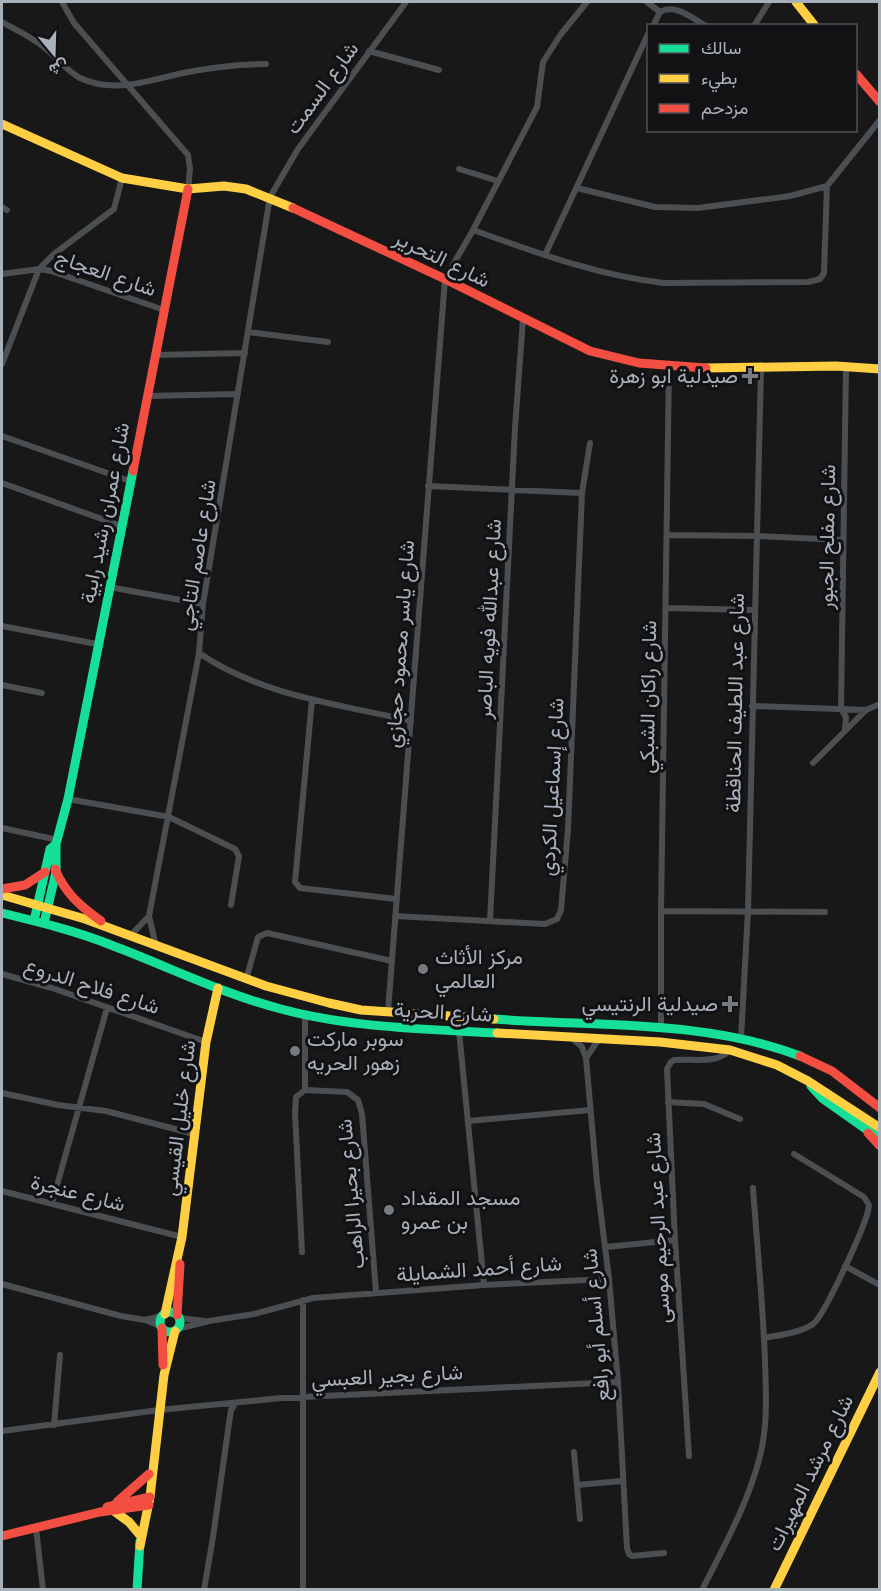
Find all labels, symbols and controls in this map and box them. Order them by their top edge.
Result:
north arrow [24,24,84,84]
legend [647,24,857,132]
street label: شارع السمت [280,37,365,140]
text: سالك [701,37,741,59]
text: ش [47,56,71,80]
text: بطيء [701,67,737,93]
text: مزدحم [701,97,748,120]
street label: شارع التحرير [388,224,494,294]
street label: شارع العجاج [52,244,160,303]
place label: صيدلية ابو زهرة [609,363,738,389]
marker: صيدلية ابو زهرة [743,369,757,383]
street label: شارع عمران رشيد رابية [75,420,136,606]
street label: شارع مفلح الجبور [813,464,842,611]
street label: شارع عاصم التاجي [172,477,226,633]
street label: شارع عبدالله فويه الباصر [471,518,508,721]
street label: شارع ياسر محمود حجازي [380,539,424,749]
street label: شارع عبد اللطيف الحناقطة [720,593,751,813]
street label: شارع راكان الشبكي [634,620,666,774]
street label: شارع إسماعيل الكردي [534,697,574,877]
place label: مركز الأثاث العالمي [435,944,523,998]
street label: شارع فلاح الدروع [21,952,163,1021]
marker: مركز الأثاث العالمي [416,962,430,976]
place label: صيدلية الرنتيسي [581,991,718,1021]
street label: شارع الحرية [393,996,493,1029]
marker: صيدلية الرنتيسي [723,997,737,1011]
place label: سوبر ماركت زهور الحريه [307,1026,404,1076]
street label: شارع خليل القيسي [157,1039,205,1198]
marker: سوبر ماركت زهور الحريه [288,1044,302,1058]
street label: شارع بحيرا الراهب [331,1118,371,1270]
street label: شارع عبد الرحيم موسى [640,1132,677,1324]
street label: شارع عنجرة [28,1169,128,1218]
place label: مسجد المقداد بن عمرو [401,1185,520,1235]
marker: مسجد المقداد بن عمرو [382,1203,396,1217]
street label: شارع أسلم أبو رافع [576,1247,617,1403]
street label: شارع أحمد الشمايلة [395,1250,563,1289]
street label: شارع بجير العبسي [310,1359,464,1397]
street label: شارع مرشد المهيرات [761,1391,860,1556]

